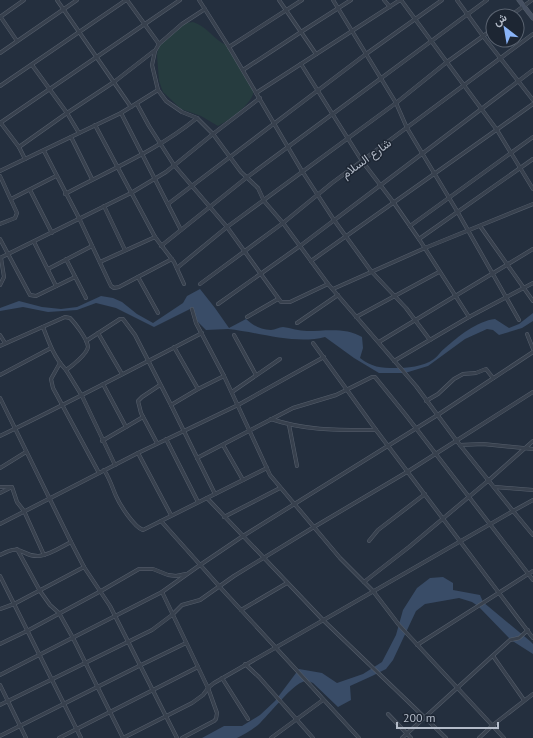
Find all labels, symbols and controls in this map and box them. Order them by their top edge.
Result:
north arrow [485,8,525,48]
text: ش [491,10,509,29]
street label: شارع السلام [338,135,395,183]
scale bar [397,704,498,730]
text: 200 m [403,710,436,725]

